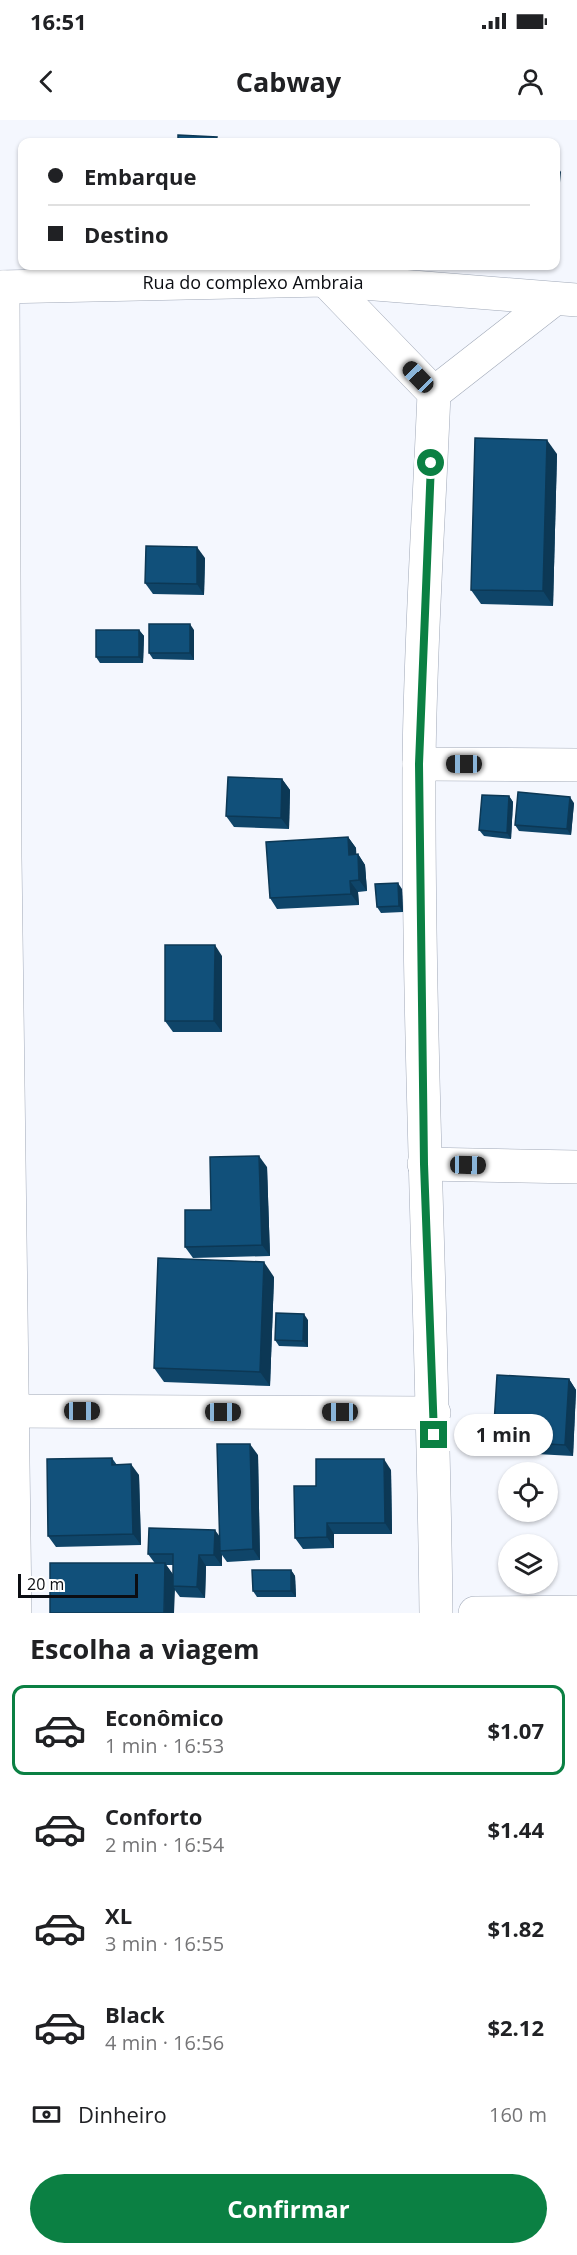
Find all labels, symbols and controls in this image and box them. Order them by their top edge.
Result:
text: 16:51 [30,6,87,36]
text: Cabway [236,63,341,100]
icon: back [30,65,63,98]
icon: person [514,65,547,98]
text: Embarque [84,161,197,191]
text: Destino [84,219,169,249]
street label: Rua do complexo Ambraia [142,270,364,294]
car [399,358,437,396]
route start [417,449,444,476]
car [446,755,482,773]
car [450,1156,486,1174]
car [64,1402,100,1420]
car [205,1403,241,1421]
car [322,1403,358,1421]
callout: 1 min [455,1414,554,1456]
route end [420,1421,447,1448]
text: 1 min [476,1421,531,1448]
map controls [498,1462,558,1594]
button: locate [498,1462,558,1522]
button: layers [498,1534,558,1594]
scale bar [18,1571,138,1598]
text: 20 m [27,1573,64,1595]
text: Escolha a viagem [30,1630,259,1667]
text: Econômico [105,1702,224,1732]
icon: car [33,1703,87,1757]
text: $1.07 [487,1715,544,1745]
text: 1 min · 16:53 [105,1732,224,1759]
text: Conforto [105,1801,202,1831]
icon: car [33,1802,87,1856]
text: $1.44 [487,1814,544,1844]
text: 2 min · 16:54 [105,1831,224,1858]
text: XL [105,1900,132,1930]
icon: car [33,1901,87,1955]
text: $1.82 [487,1913,544,1943]
text: 3 min · 16:55 [105,1930,224,1957]
text: Black [105,1999,165,2029]
icon: car [33,2000,87,2054]
text: $2.12 [487,2012,544,2042]
text: 4 min · 16:56 [105,2029,224,2056]
icon: cash [30,2098,63,2131]
text: Dinheiro [78,2099,167,2129]
text: 160 m [489,2101,547,2128]
button: Confirmar [30,2174,547,2243]

